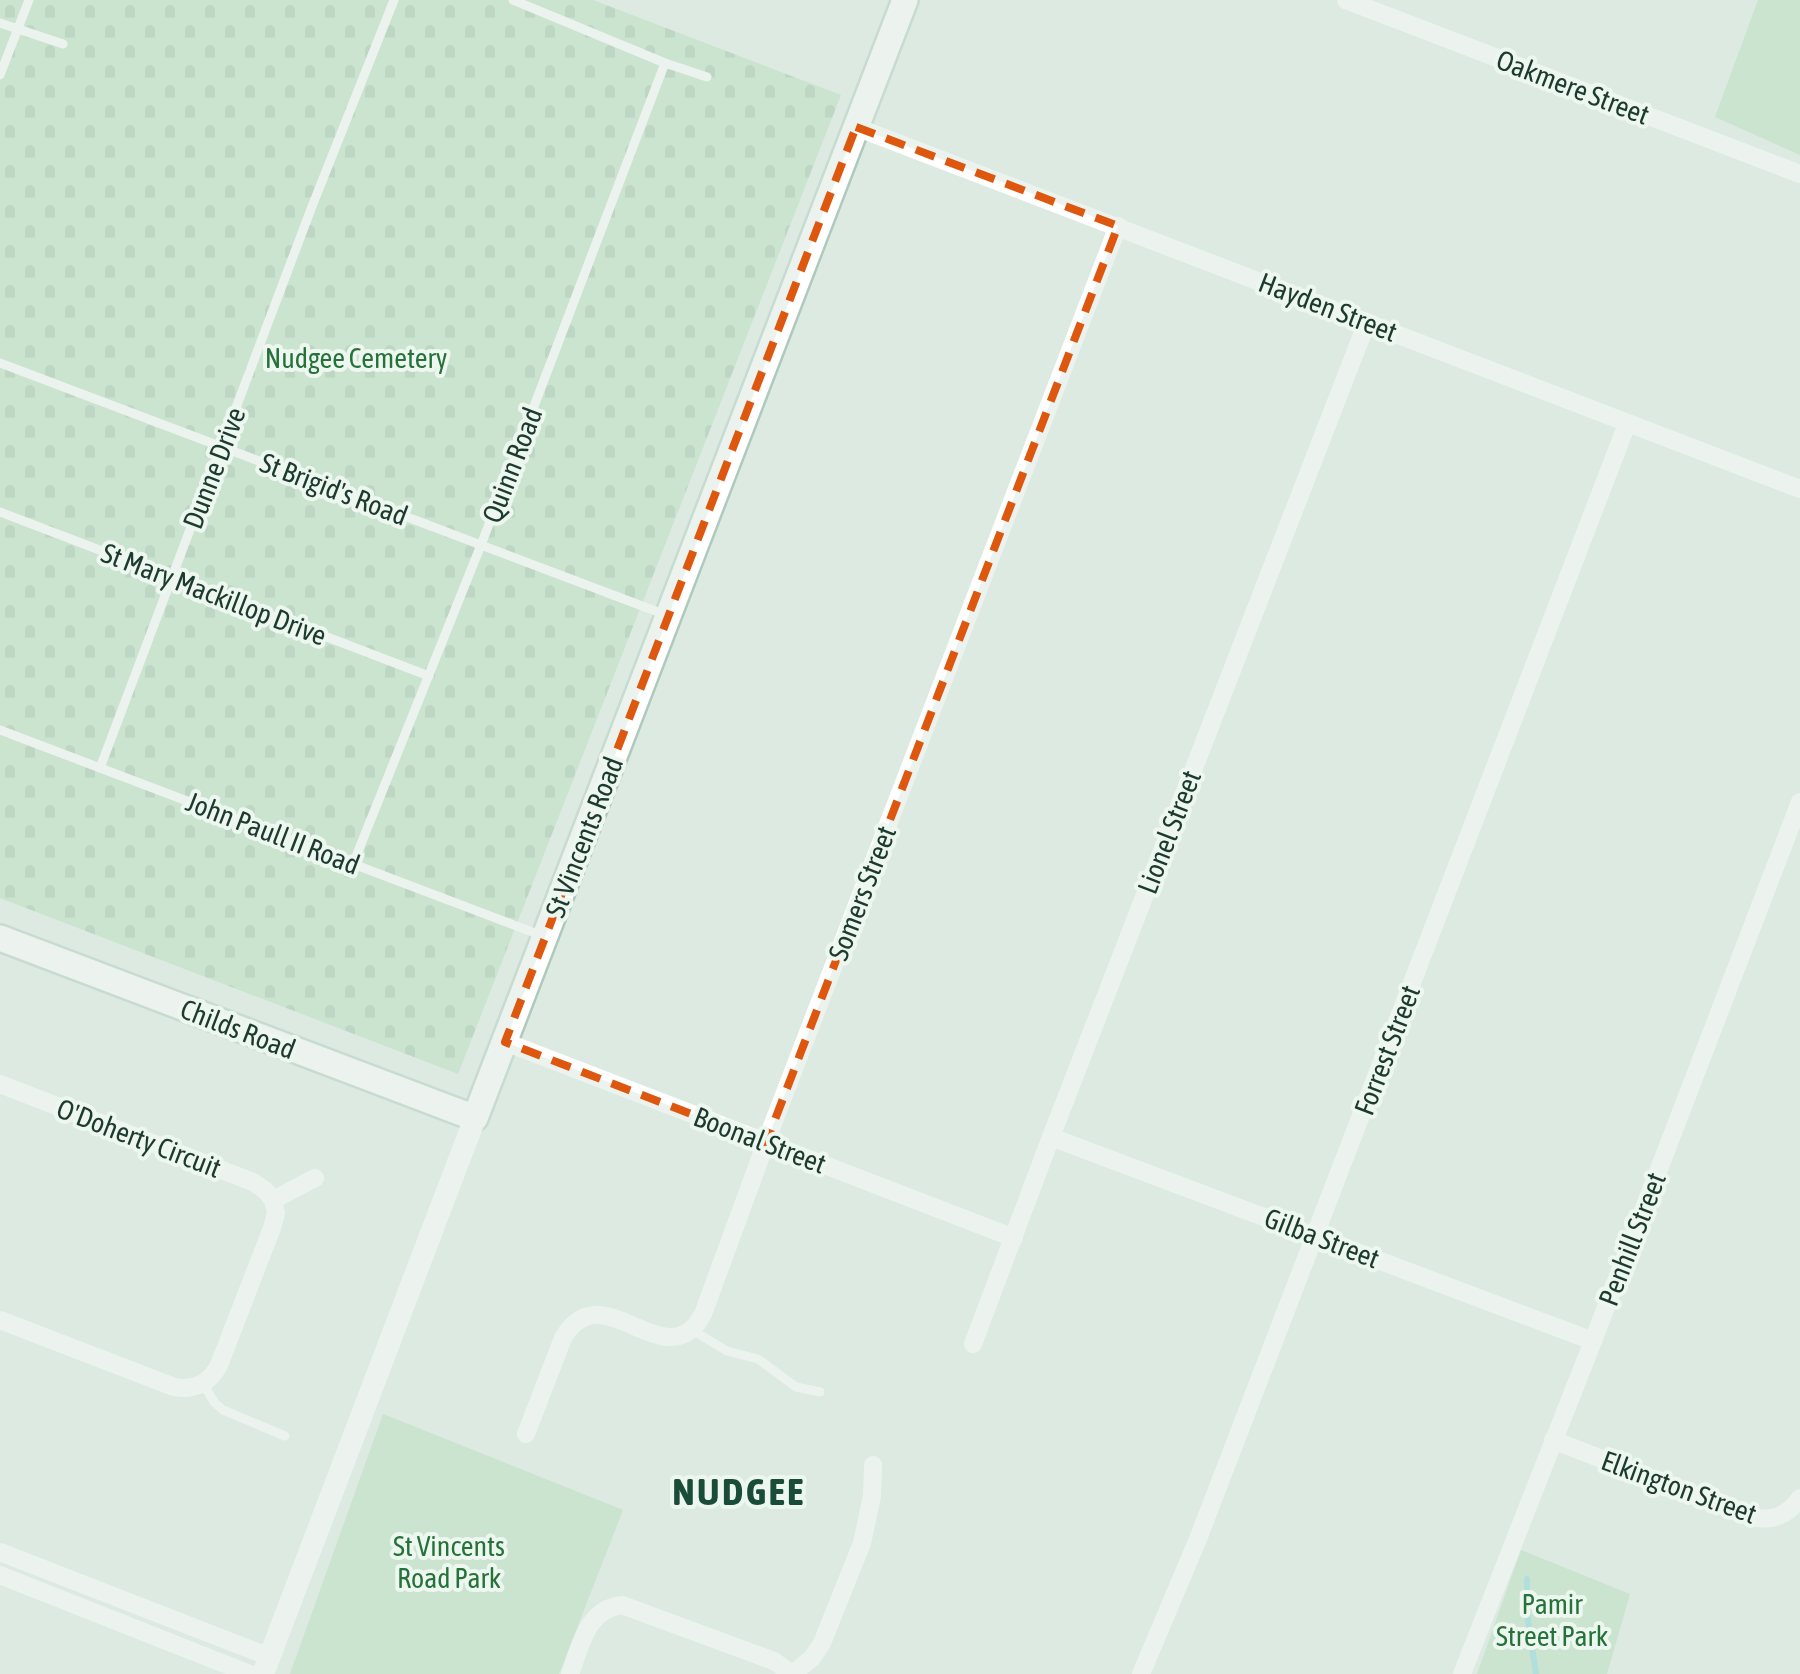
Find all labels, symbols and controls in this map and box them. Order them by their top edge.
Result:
street label: Oakmere Street [1492,43,1654,131]
street label: Hayden Street [1254,266,1402,348]
park label: Nudgee Cemetery [265,342,447,374]
street label: Dunne Drive [176,403,252,533]
street label: Quinn Road [475,403,549,527]
street label: St Brigid's Road [256,446,412,532]
street label: St Mary Mackillop Drive [97,536,331,652]
street label: St Vincents Road [539,752,629,922]
street label: Lionel Street [1131,766,1207,898]
street label: John Paull II Road [182,785,364,881]
street label: Somers Street [822,821,902,965]
street label: Forrest Street [1348,981,1426,1119]
street label: Childs Road [176,993,300,1065]
street label: O'Doherty Circuit [52,1092,226,1184]
street label: Boonal Street [689,1100,831,1180]
street label: Penhill Street [1592,1168,1672,1310]
street label: Gilba Street [1260,1202,1384,1274]
street label: Elkington Street [1597,1444,1761,1530]
district label: NUDGEE [672,1470,806,1513]
park label: St Vincents Road Park [393,1530,505,1594]
park label: Pamir Street Park [1496,1588,1608,1652]

